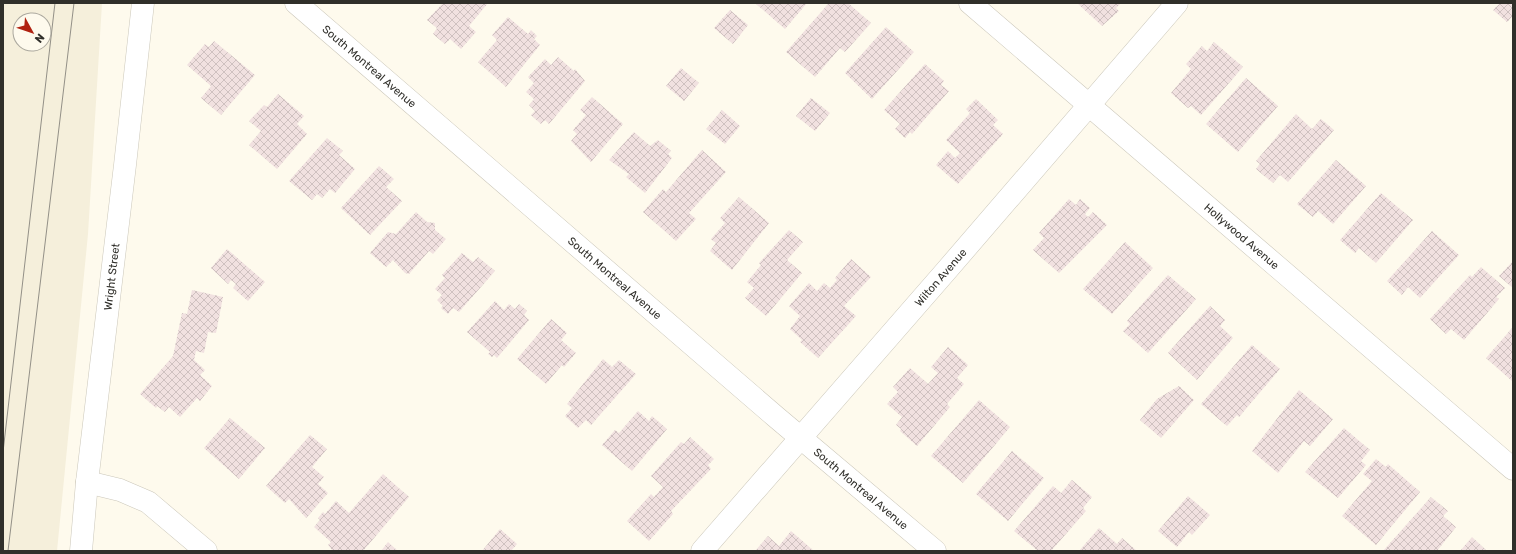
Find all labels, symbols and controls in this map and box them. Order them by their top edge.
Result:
north arrow [12,12,52,52]
street label: South Montreal Avenue [320,23,419,111]
text: N [32,31,47,45]
street label: Hollywood Avenue [1201,201,1281,272]
street label: South Montreal Avenue [565,234,664,322]
street label: Wright Street [102,242,123,311]
street label: Wilton Avenue [912,246,969,309]
street label: South Montreal Avenue [811,446,911,532]

